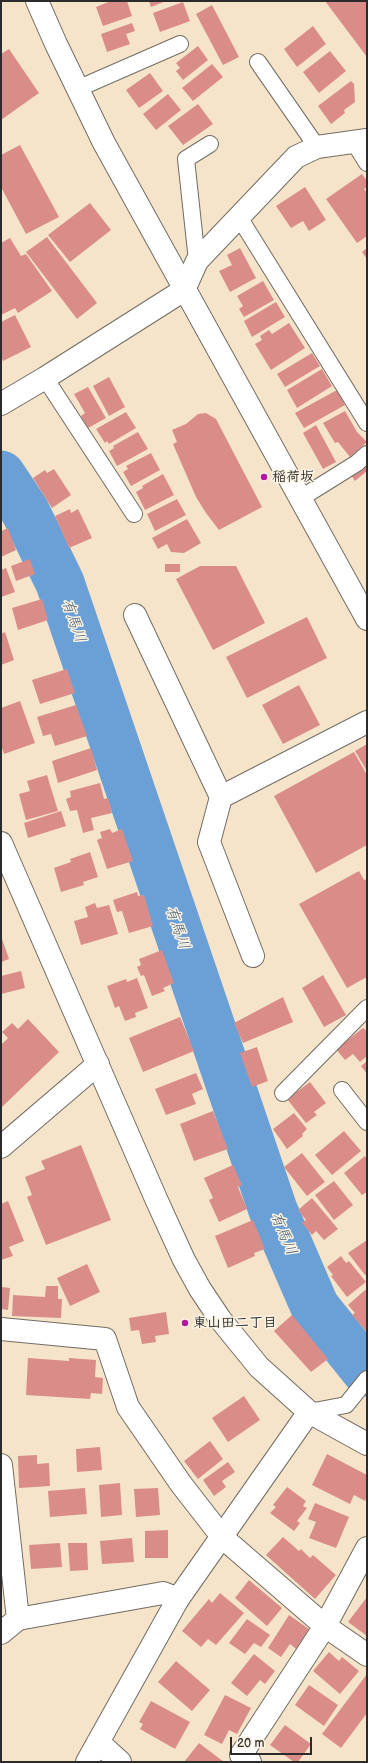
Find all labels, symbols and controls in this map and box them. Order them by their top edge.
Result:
place label: 稲荷坂 [272,469,314,485]
marker: 稲荷坂 [259,472,269,482]
water label: 有馬川 [57,597,89,645]
water label: 有馬川 [161,904,193,952]
water label: 有馬川 [266,1210,300,1258]
place label: 東山田二丁目 [193,1315,277,1331]
marker: 東山田二丁目 [180,1318,190,1328]
scale bar [232,1729,314,1755]
text: 20 m [237,1736,264,1751]

